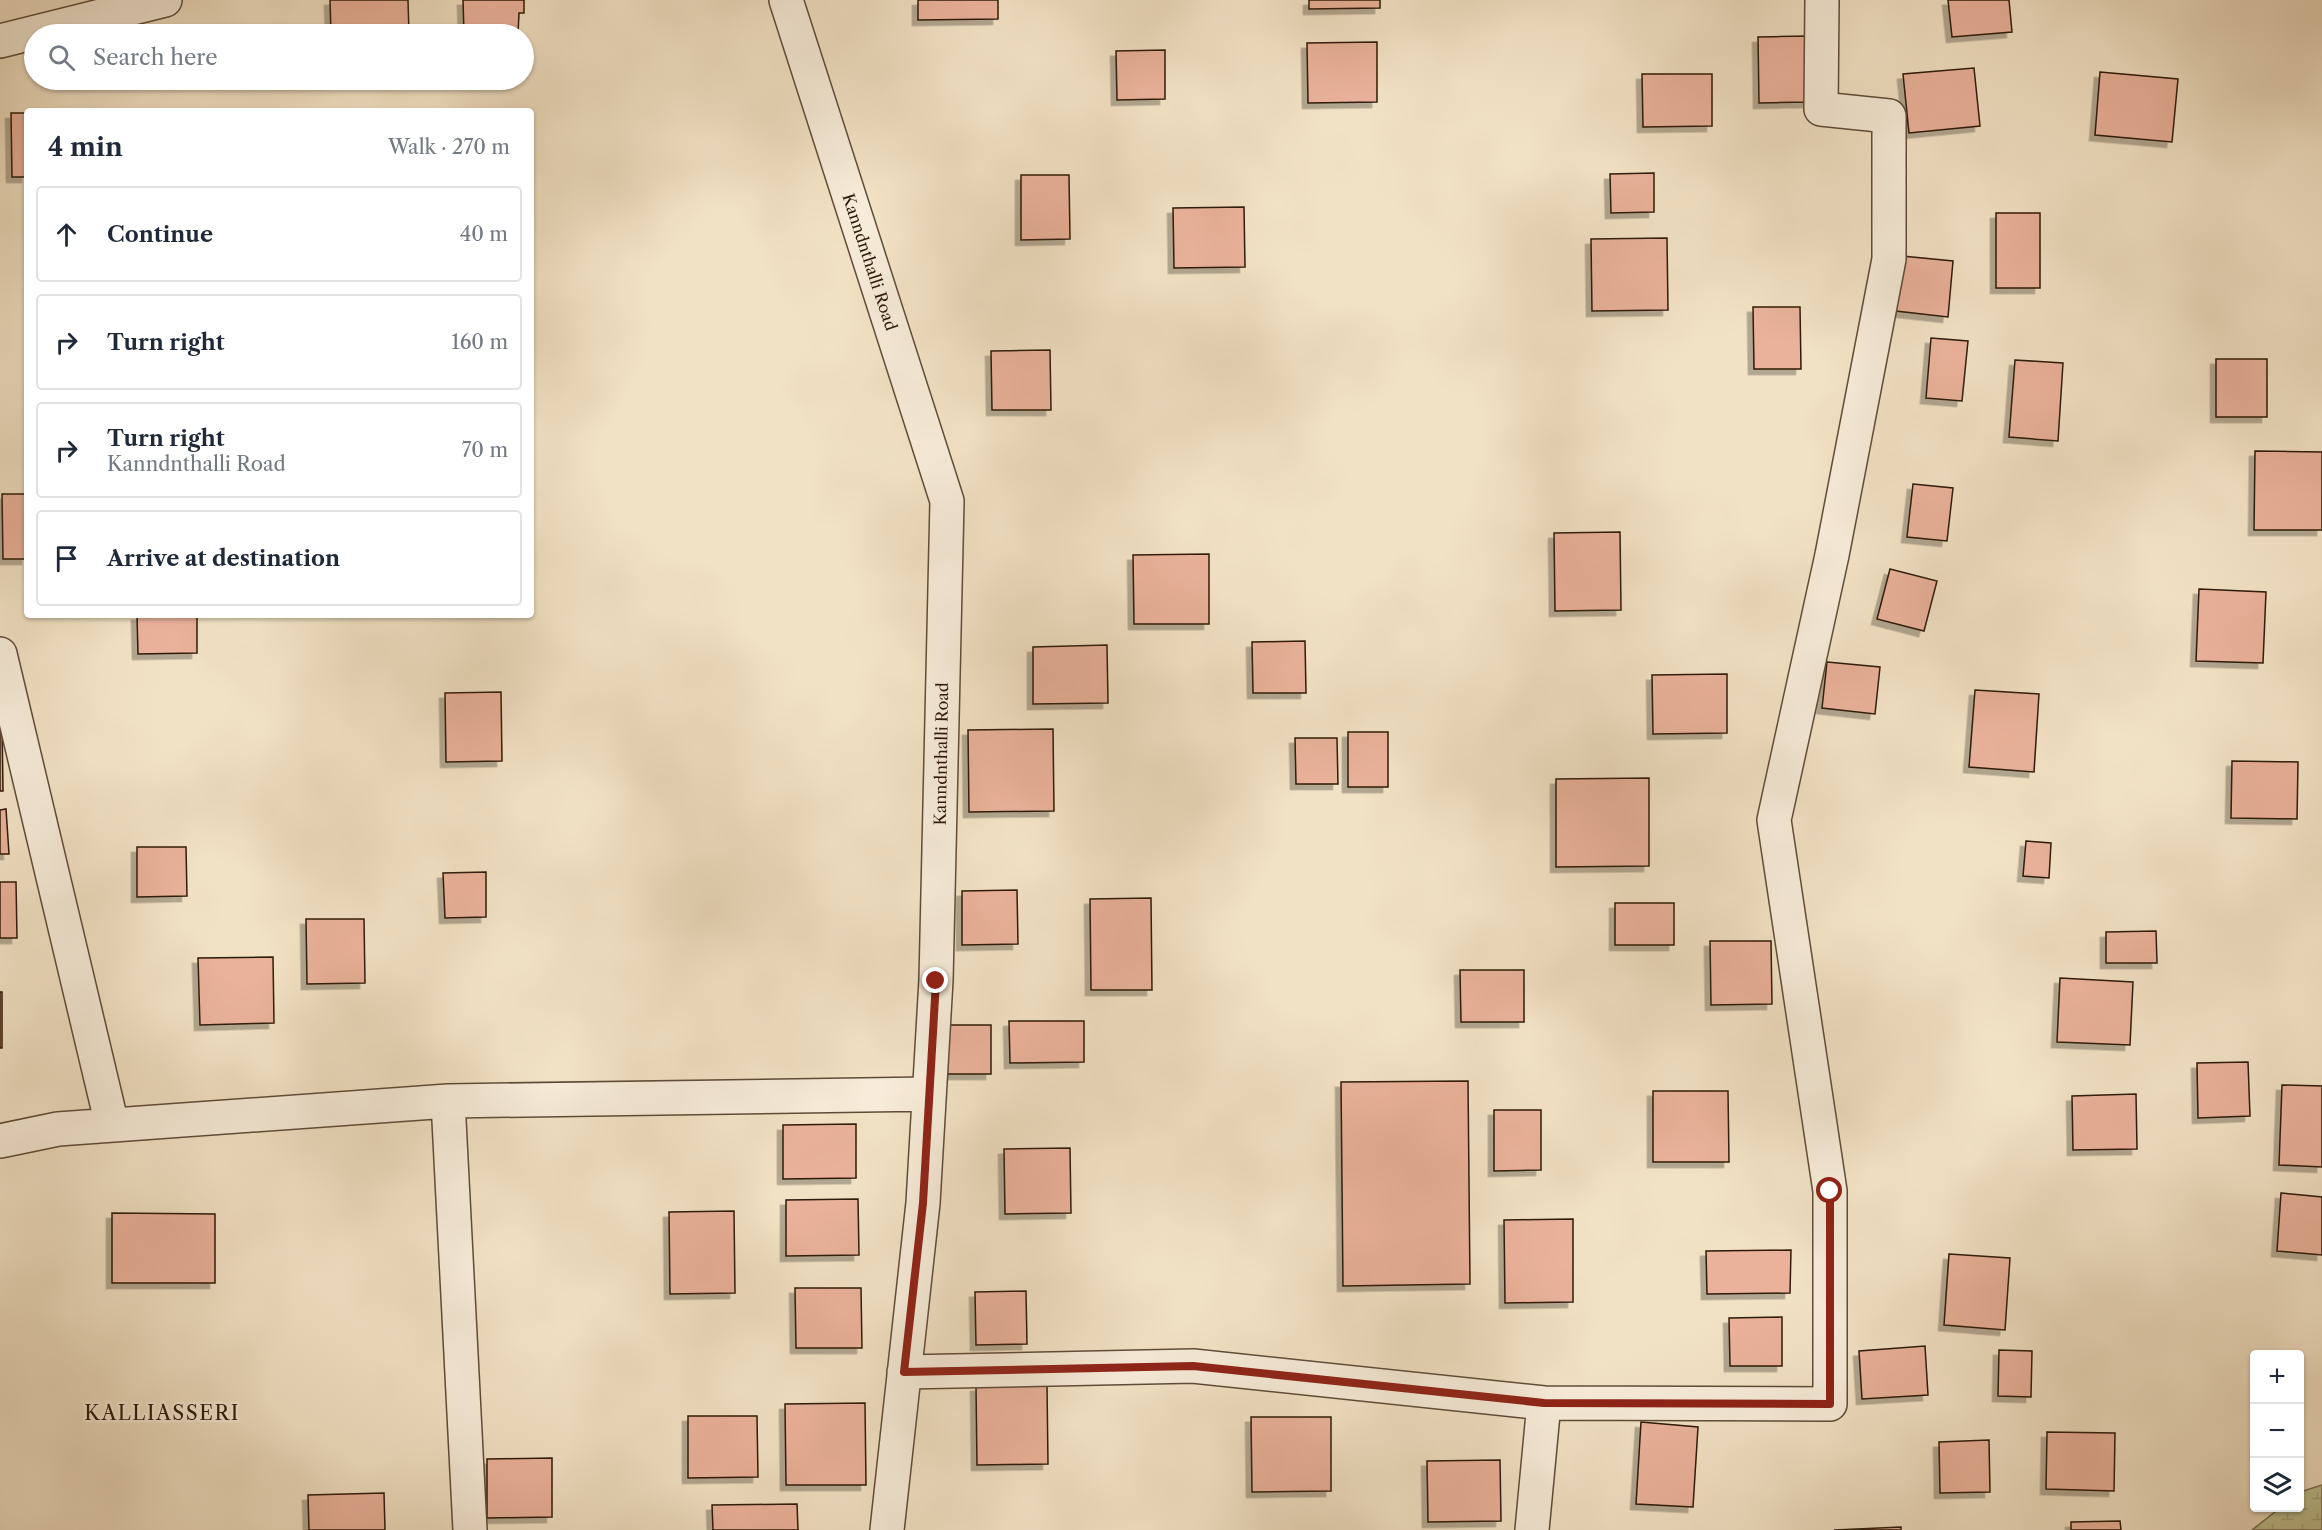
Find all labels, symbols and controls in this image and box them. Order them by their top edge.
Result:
search box [24,24,534,90]
icon: search [45,41,78,74]
text: Search here [93,44,218,71]
text: 4 min [48,131,123,163]
text: Walk · 270 m [388,135,510,159]
street label: Kanndnthalli Road [838,191,902,333]
icon: ahead [50,218,83,251]
text: Continue [107,221,213,248]
text: 40 m [460,222,508,246]
icon: right [50,326,83,359]
text: Turn right [107,329,225,356]
text: 160 m [451,330,508,354]
text: Turn right [107,425,225,452]
icon: right [50,434,83,467]
text: 70 m [462,438,508,462]
text: Kanndnthalli Road [107,452,286,476]
icon: arrive [50,542,83,575]
text: Arrive at destination [107,545,340,572]
street label: Kanndnthalli Road [930,682,952,826]
route end [922,967,948,993]
route start [1816,1177,1842,1203]
map controls [2250,1350,2304,1512]
button: + [2250,1350,2304,1404]
district label: KALLIASSERI [84,1401,240,1425]
button: − [2250,1404,2304,1458]
button: layers [2250,1458,2304,1512]

